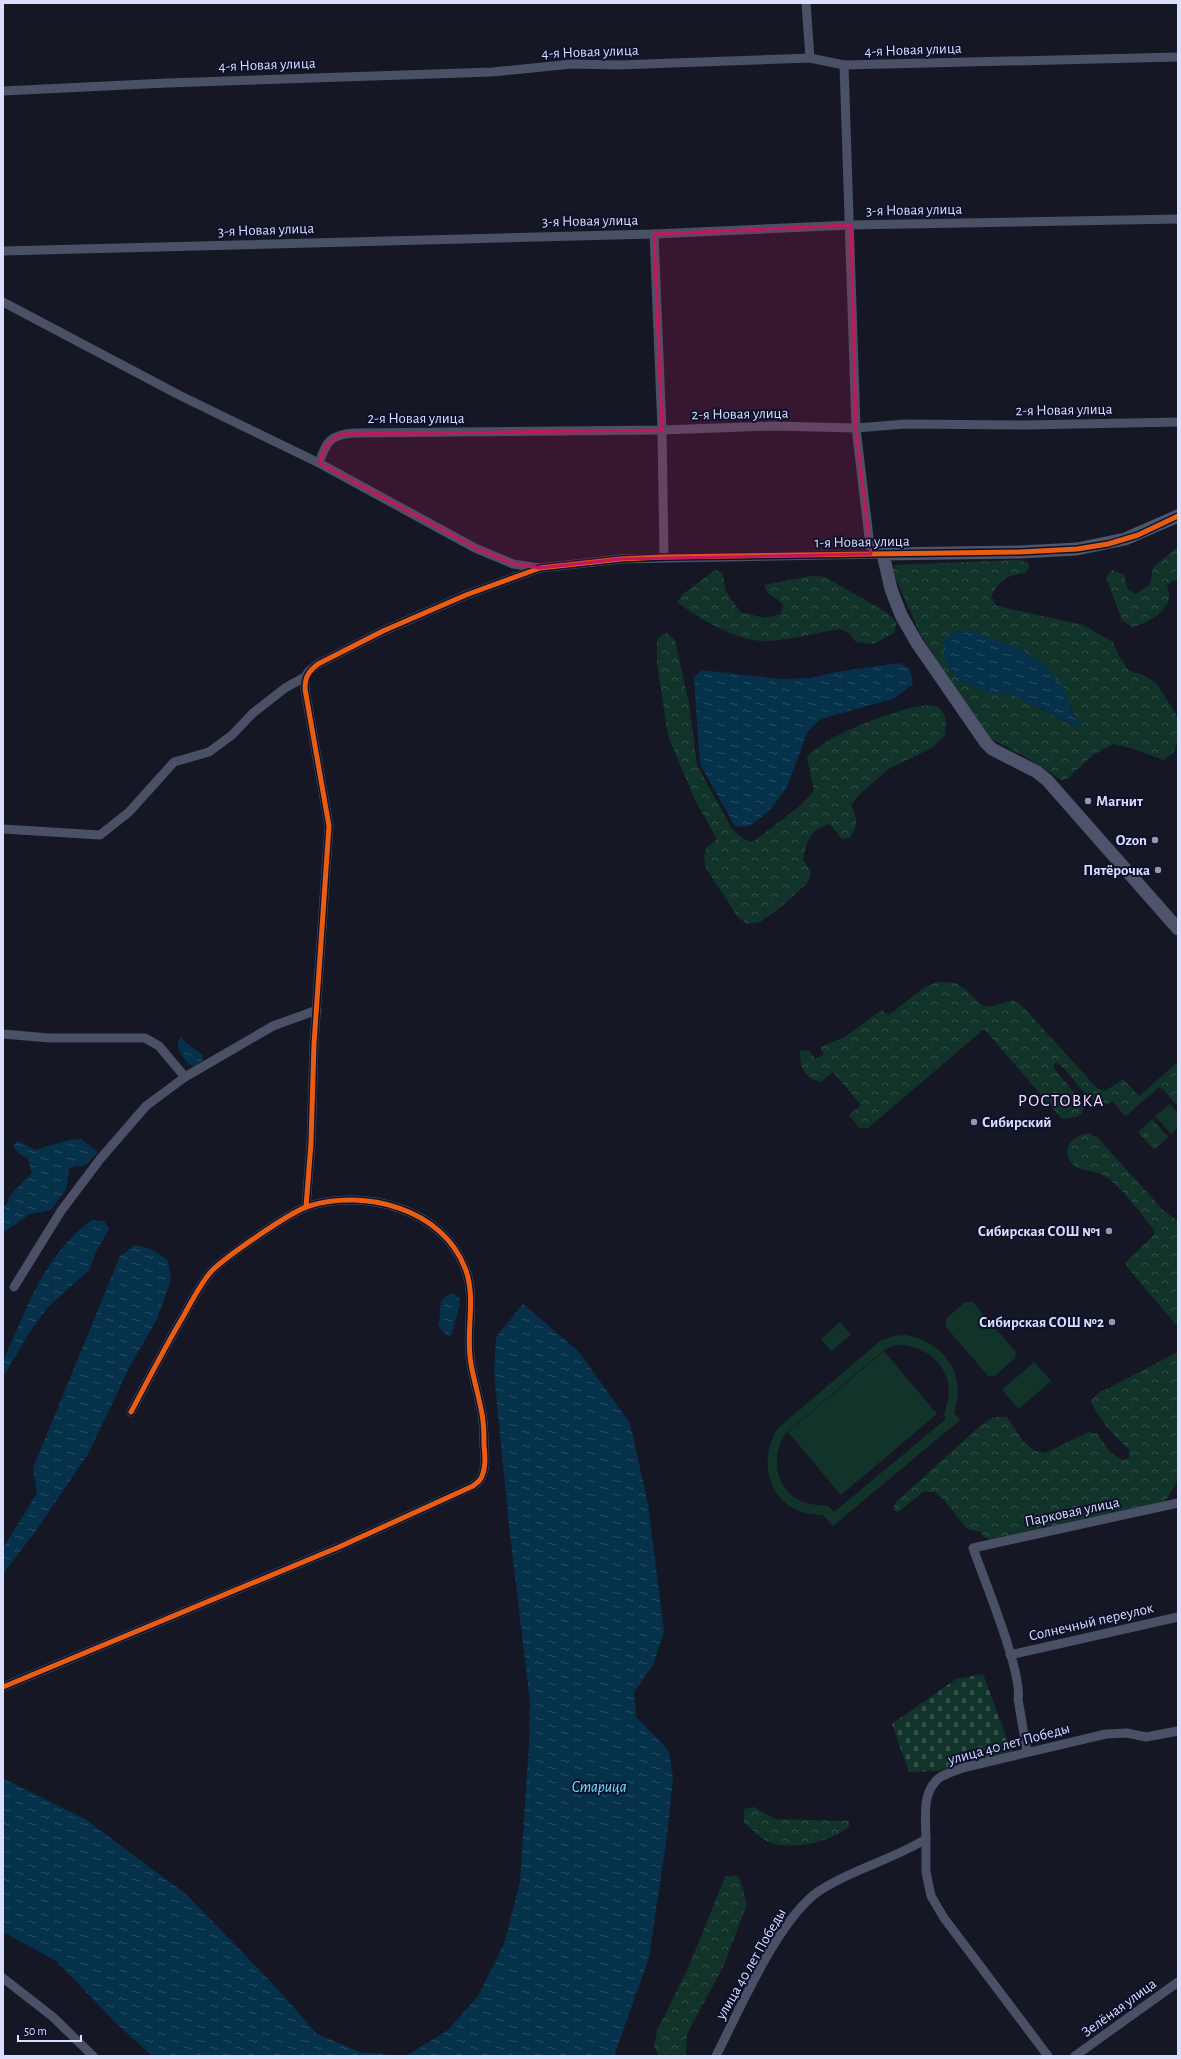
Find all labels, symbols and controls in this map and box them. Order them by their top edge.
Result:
street label: 4-я Новая улица [864,41,962,59]
street label: 4-я Новая улица [541,43,639,61]
street label: 4-я Новая улица [218,56,316,74]
street label: 3-я Новая улица [866,202,962,218]
street label: 3-я Новая улица [542,213,638,229]
street label: 3-я Новая улица [218,221,315,239]
street label: 2-я Новая улица [1015,402,1113,418]
street label: 2-я Новая улица [691,406,789,422]
street label: 2-я Новая улица [367,411,465,426]
street label: 1-я Новая улица [814,534,910,550]
place label: Магнит [1096,794,1143,809]
marker: Магнит [1083,796,1093,806]
place label: Ozon [1116,833,1147,848]
marker: Ozon [1150,835,1160,845]
place label: Пятёрочка [1083,863,1150,878]
marker: Пятёрочка [1153,865,1163,875]
district label: РОСТОВКА [1018,1092,1104,1109]
place label: Сибирский [982,1115,1052,1130]
marker: Сибирский [969,1117,979,1127]
place label: Сибирская СОШ №1 [978,1224,1101,1239]
marker: Сибирская СОШ №1 [1104,1226,1114,1236]
place label: Сибирская СОШ №2 [979,1315,1104,1330]
marker: Сибирская СОШ №2 [1107,1317,1117,1327]
street label: Парковая улица [1023,1495,1121,1529]
street label: Солнечный переулок [1027,1600,1155,1644]
street label: улица 40 лет Победы [945,1721,1072,1768]
water label: Старица [571,1779,627,1796]
street label: улица 40 лет Победы [713,1906,789,2023]
street label: Зелёная улица [1079,1976,1159,2040]
scale bar [18,2017,81,2043]
text: 50 m [24,2025,47,2037]

